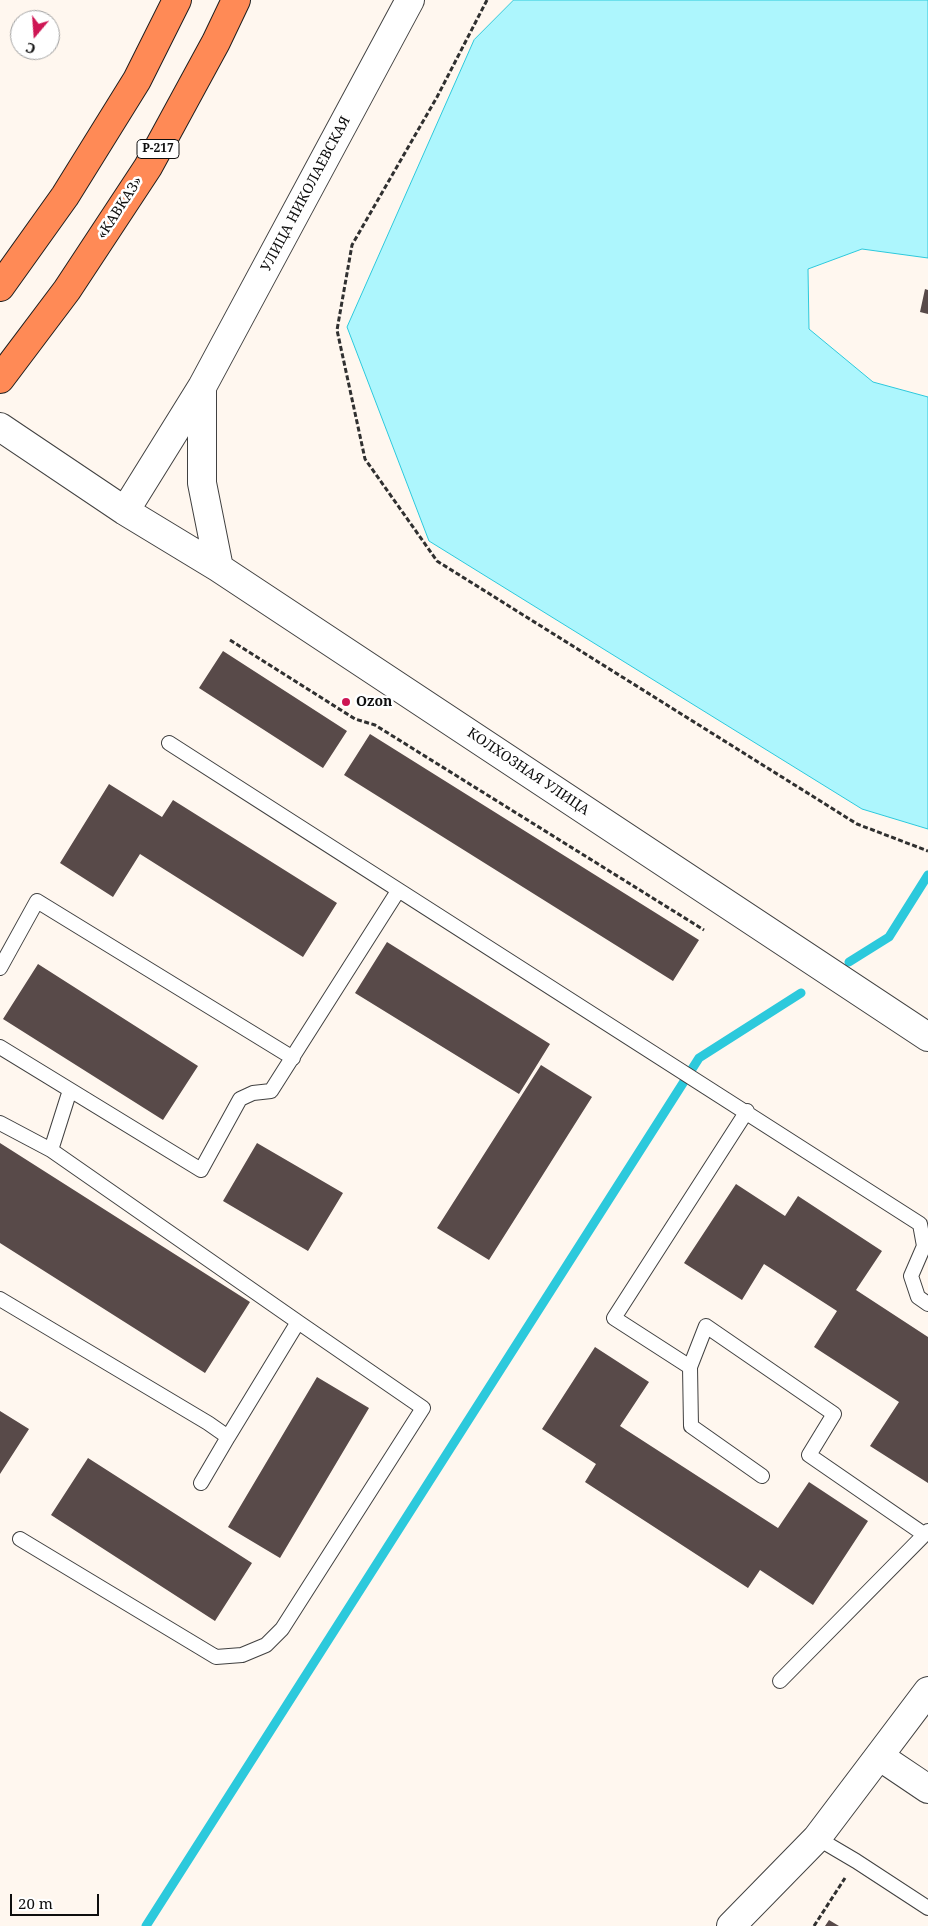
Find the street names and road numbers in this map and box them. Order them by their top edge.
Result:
street label: УЛИЦА НИКОЛАЕВСКАЯ [258,113,354,275]
road number: Р-217 [137,140,179,158]
street label: «КАВКАЗ» [94,174,146,242]
street label: КОЛХОЗНАЯ УЛИЦА [464,725,592,819]

